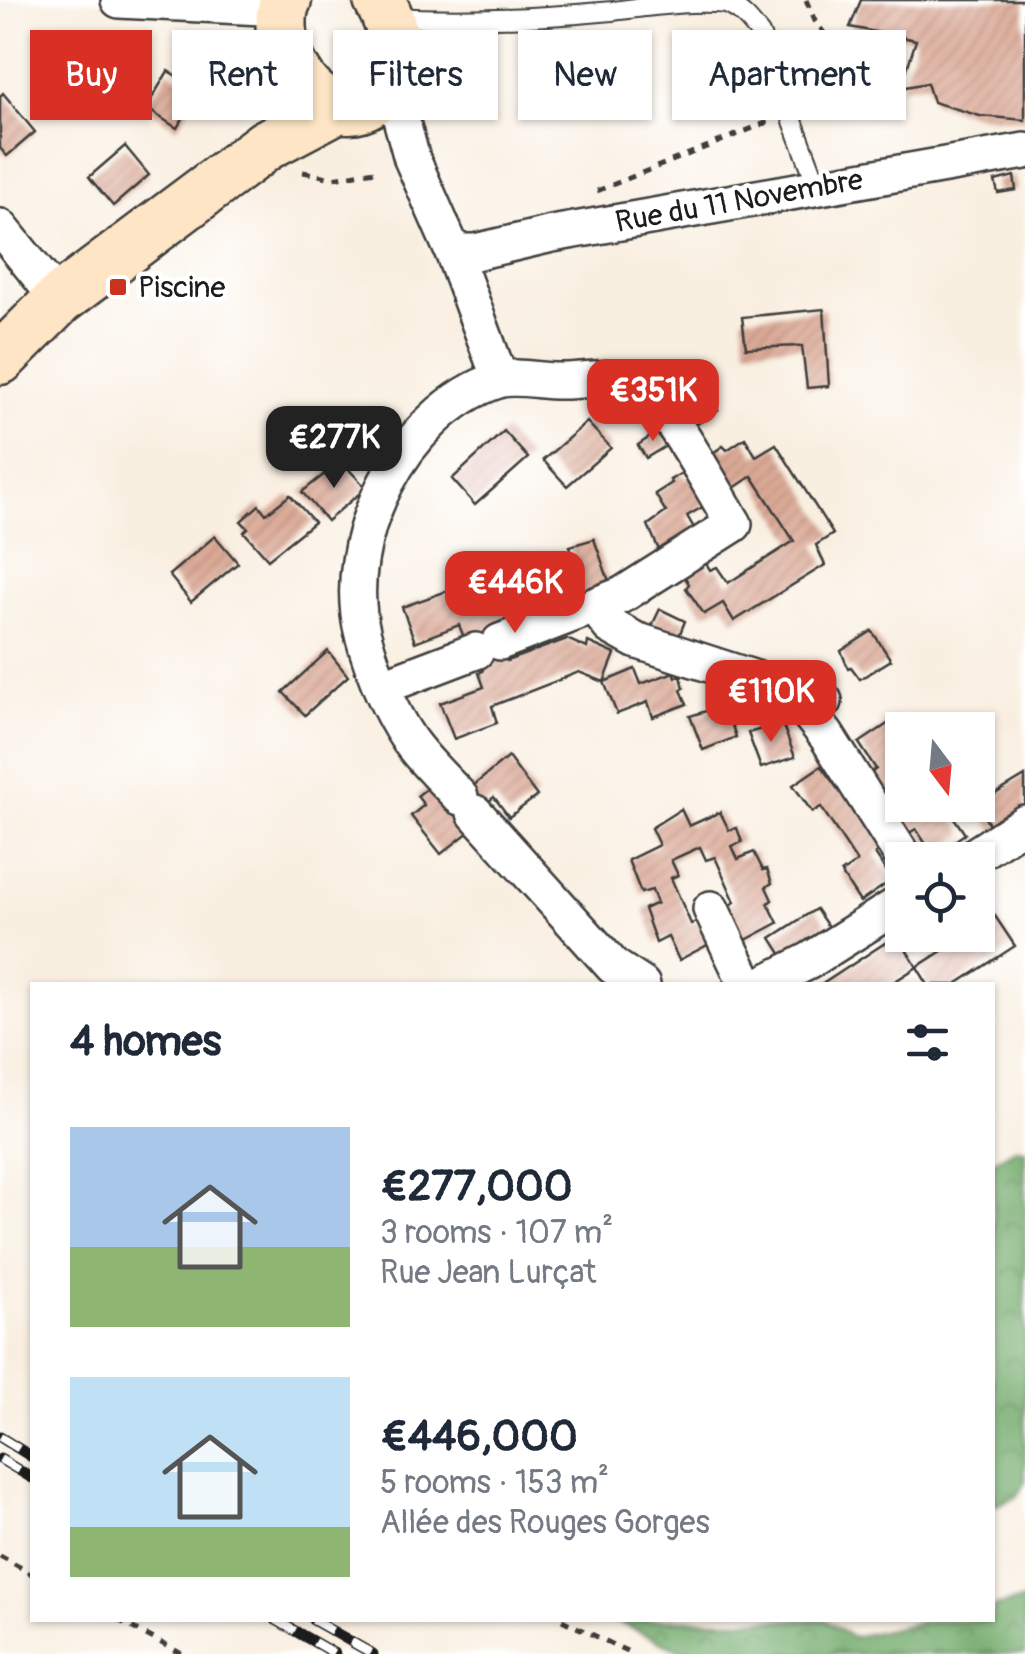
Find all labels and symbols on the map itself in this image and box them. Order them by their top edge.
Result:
street label: Rue du 11 Novembre [612,161,866,241]
place label: Piscine [138,269,226,306]
marker: Piscine [107,276,129,298]
pin: €351K [583,359,723,444]
pin: €277K [264,406,404,491]
pin: €446K [445,551,585,636]
pin: €110K [701,660,841,745]
north arrow [885,712,995,822]

